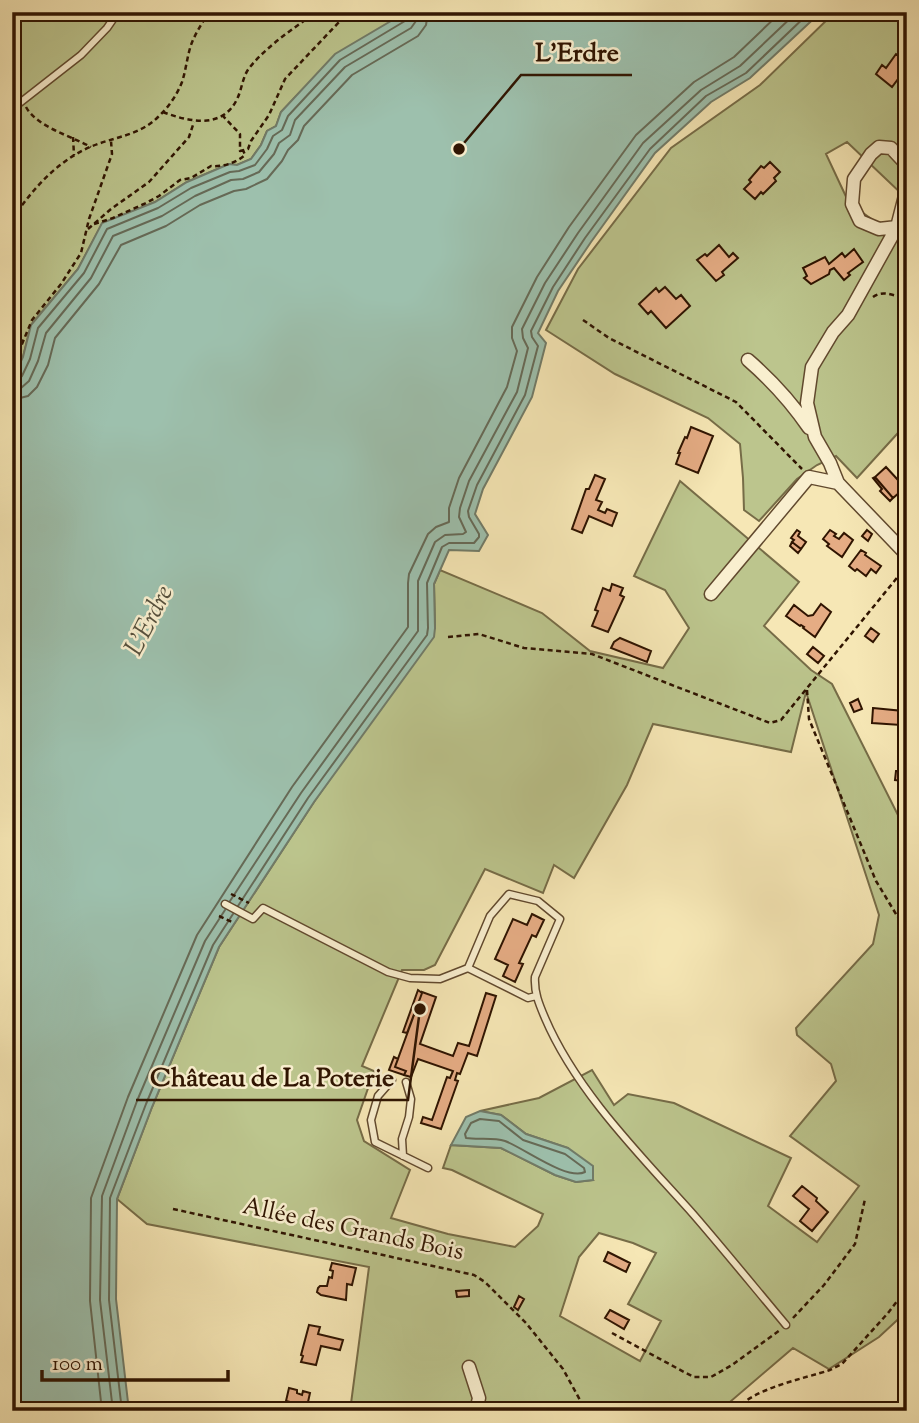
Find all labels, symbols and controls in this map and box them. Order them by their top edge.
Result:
callout: L'Erdre [521,28,632,75]
text: L'Erdre [535,36,619,73]
water label: L'Erdre [117,579,183,663]
callout: Château de La Poterie [136,1053,408,1100]
text: Château de La Poterie [150,1061,394,1098]
street label: Allée des Grands Bois [239,1190,467,1270]
scale bar [42,1339,228,1383]
text: 100 m [52,1350,103,1380]

